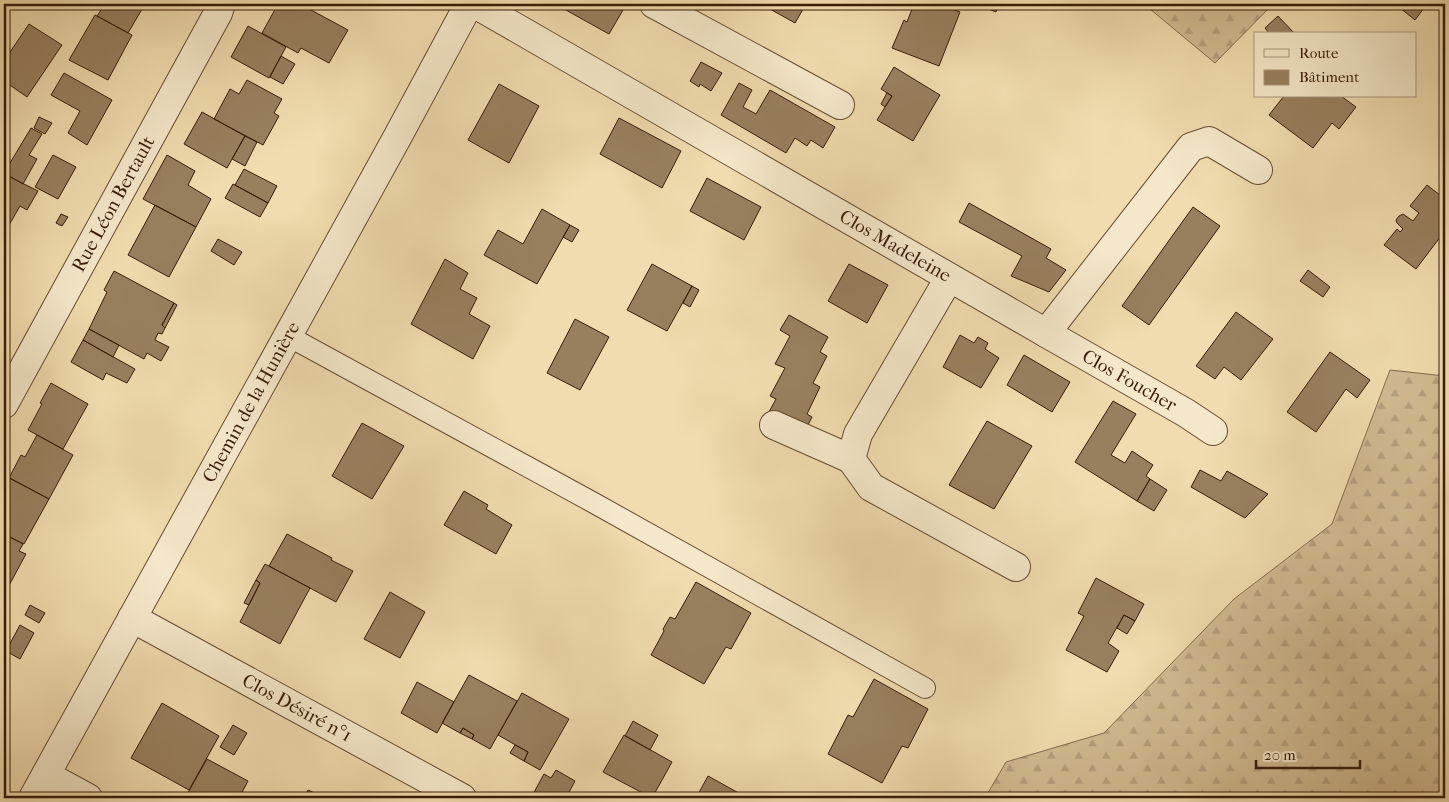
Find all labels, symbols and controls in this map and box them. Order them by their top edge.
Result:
legend [1254,32,1416,98]
text: Route [1299,44,1339,62]
text: Bâtiment [1299,68,1360,86]
street label: Rue Léon Bertault [67,132,160,276]
street label: Clos Madeleine [836,205,955,287]
street label: Chemin de la Hunière [198,318,304,486]
street label: Clos Foucher [1078,345,1181,417]
street label: Clos Désiré n°1 [238,669,356,747]
scale bar [1256,737,1360,769]
text: 20 m [1264,746,1296,764]

